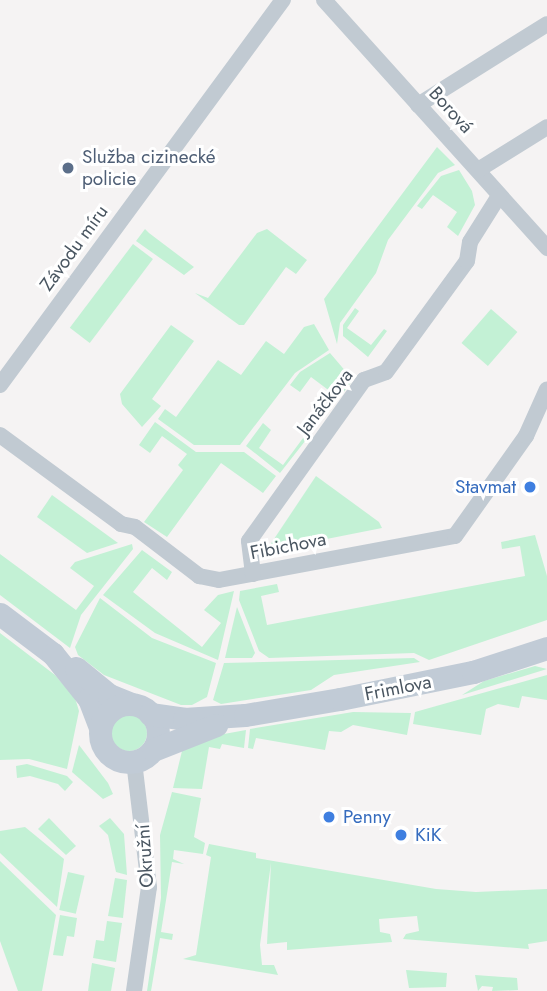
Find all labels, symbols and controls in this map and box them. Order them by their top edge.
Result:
street label: Borová [424,82,478,138]
place label: Služba cizinecké policie [82,146,216,190]
marker: Služba cizinecké policie [60,160,76,176]
street label: Závodu míru [35,201,113,295]
street label: Janáčkova [292,364,358,440]
place label: Stavmat [455,476,516,498]
marker: Stavmat [522,479,538,495]
street label: Fibichova [248,527,328,565]
street label: Frimlova [363,670,433,706]
place label: Penny [343,806,391,828]
marker: Penny [321,809,337,825]
street label: Okružní [131,824,159,888]
place label: KiK [415,824,441,846]
marker: KiK [393,827,409,843]

